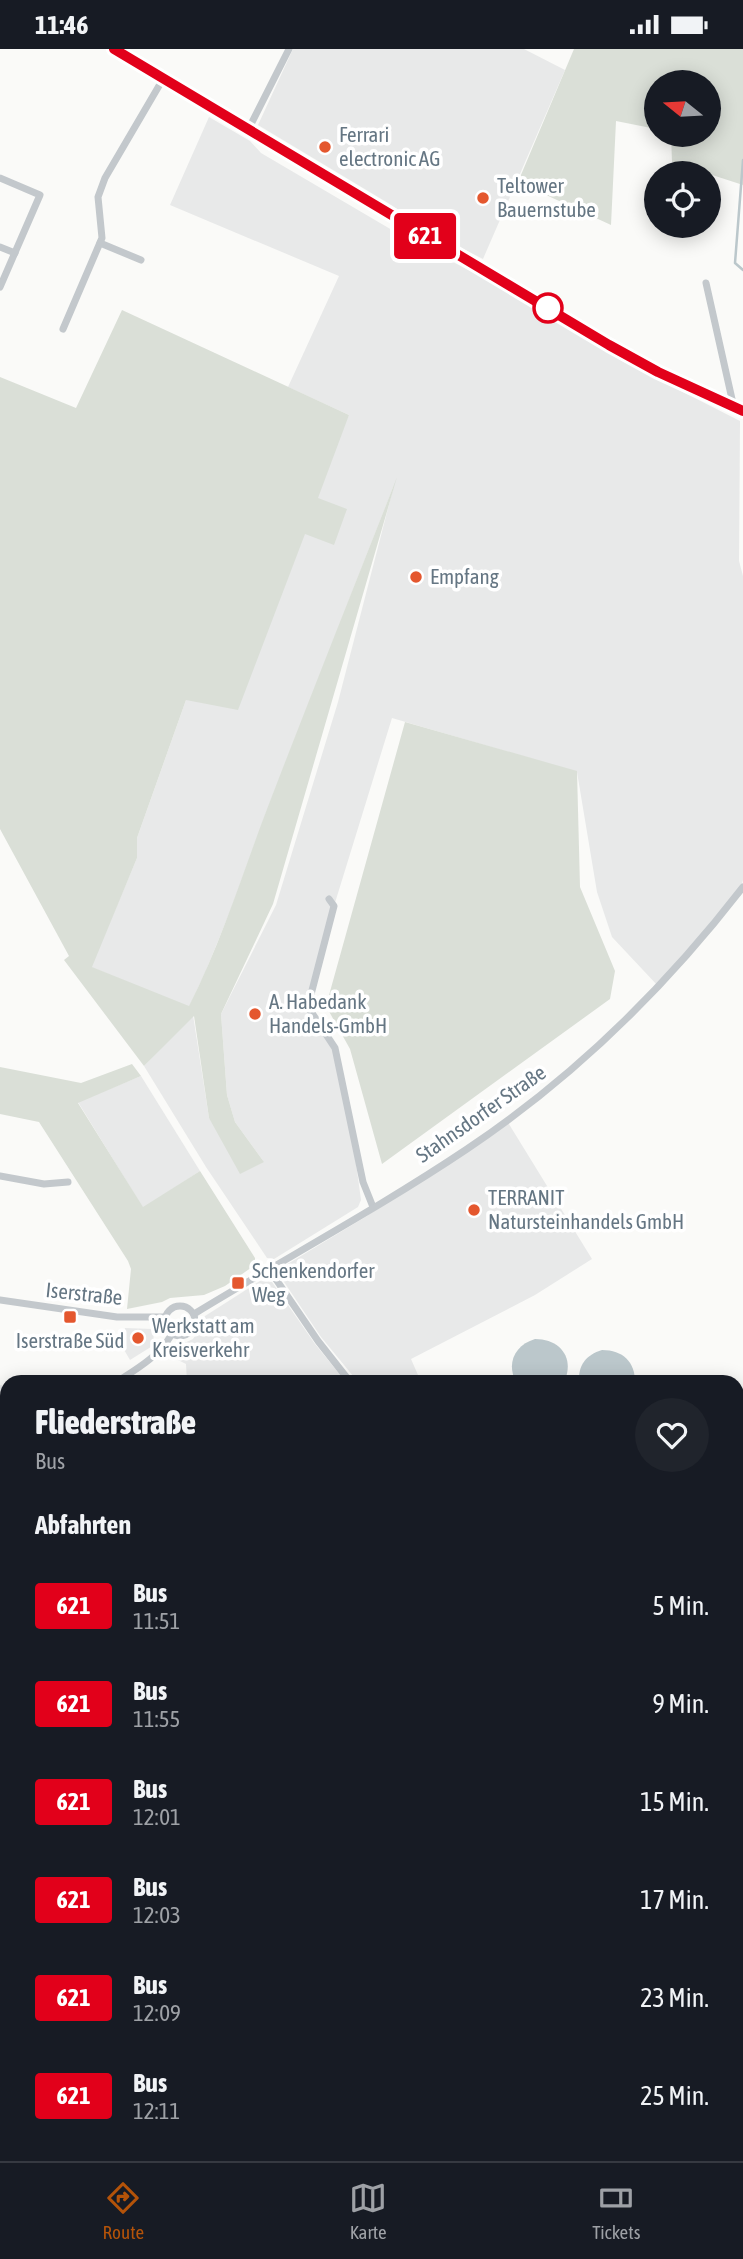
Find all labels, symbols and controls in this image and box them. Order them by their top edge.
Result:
text: 11:46 [35,10,89,40]
north arrow [644,70,721,147]
map controls [644,70,721,238]
place label: Ferrari electronic AG [339,122,440,170]
marker: Ferrari electronic AG [317,139,333,155]
button: locate [644,161,721,238]
place label: Teltower Bauernstube [497,173,596,221]
marker: Teltower Bauernstube [475,190,491,206]
line badge: 621 [385,213,465,259]
text: 621 [408,222,442,249]
unlabelled marker [533,293,563,323]
place label: Empfang [430,564,499,588]
marker: Empfang [408,569,424,585]
place label: A. Habedank Handels-GmbH [269,989,387,1037]
marker: A. Habedank Handels-GmbH [247,1006,263,1022]
street label: Stahnsdorfer Straße [411,1060,550,1167]
place label: TERRANIT Natursteinhandels GmbH [488,1185,684,1233]
marker: TERRANIT Natursteinhandels GmbH [466,1202,482,1218]
place label: Schenkendorfer Weg [252,1258,375,1306]
marker: Schenkendorfer Weg [230,1275,246,1291]
street label: Iserstraße [45,1277,124,1309]
marker: Iserstraße Süd [62,1309,78,1325]
place label: Werkstatt am Kreisverkehr [152,1313,255,1361]
place label: Iserstraße Süd [16,1328,124,1352]
marker: Werkstatt am Kreisverkehr [130,1330,146,1346]
button: heart [635,1398,709,1472]
text: Fliederstraße [35,1403,196,1441]
text: Bus [35,1448,65,1474]
text: Abfahrten [35,1510,131,1540]
text: Bus [133,1578,167,1608]
text: 5 Min. [653,1591,709,1621]
text: 621 [57,1592,90,1619]
text: 11:51 [133,1608,180,1634]
text: Bus [133,1676,167,1706]
text: 9 Min. [653,1689,709,1719]
text: 621 [57,1690,90,1717]
text: 11:55 [133,1706,180,1732]
text: Bus [133,1774,167,1804]
text: 15 Min. [640,1787,709,1817]
text: 621 [57,1788,90,1815]
text: 12:01 [133,1804,181,1830]
text: Bus [133,1872,167,1902]
text: 17 Min. [640,1885,709,1915]
text: 621 [57,1886,90,1913]
text: 12:03 [133,1902,181,1928]
text: Bus [133,1970,167,2000]
text: 23 Min. [640,1983,709,2013]
text: 621 [57,1984,90,2011]
text: 12:09 [133,2000,181,2026]
text: Bus [133,2068,167,2098]
text: 25 Min. [640,2081,709,2111]
text: 621 [57,2082,90,2109]
text: 12:11 [133,2098,180,2124]
tab: Route [103,2179,144,2243]
tab: Karte [349,2179,387,2243]
tab: Tickets [592,2179,640,2243]

